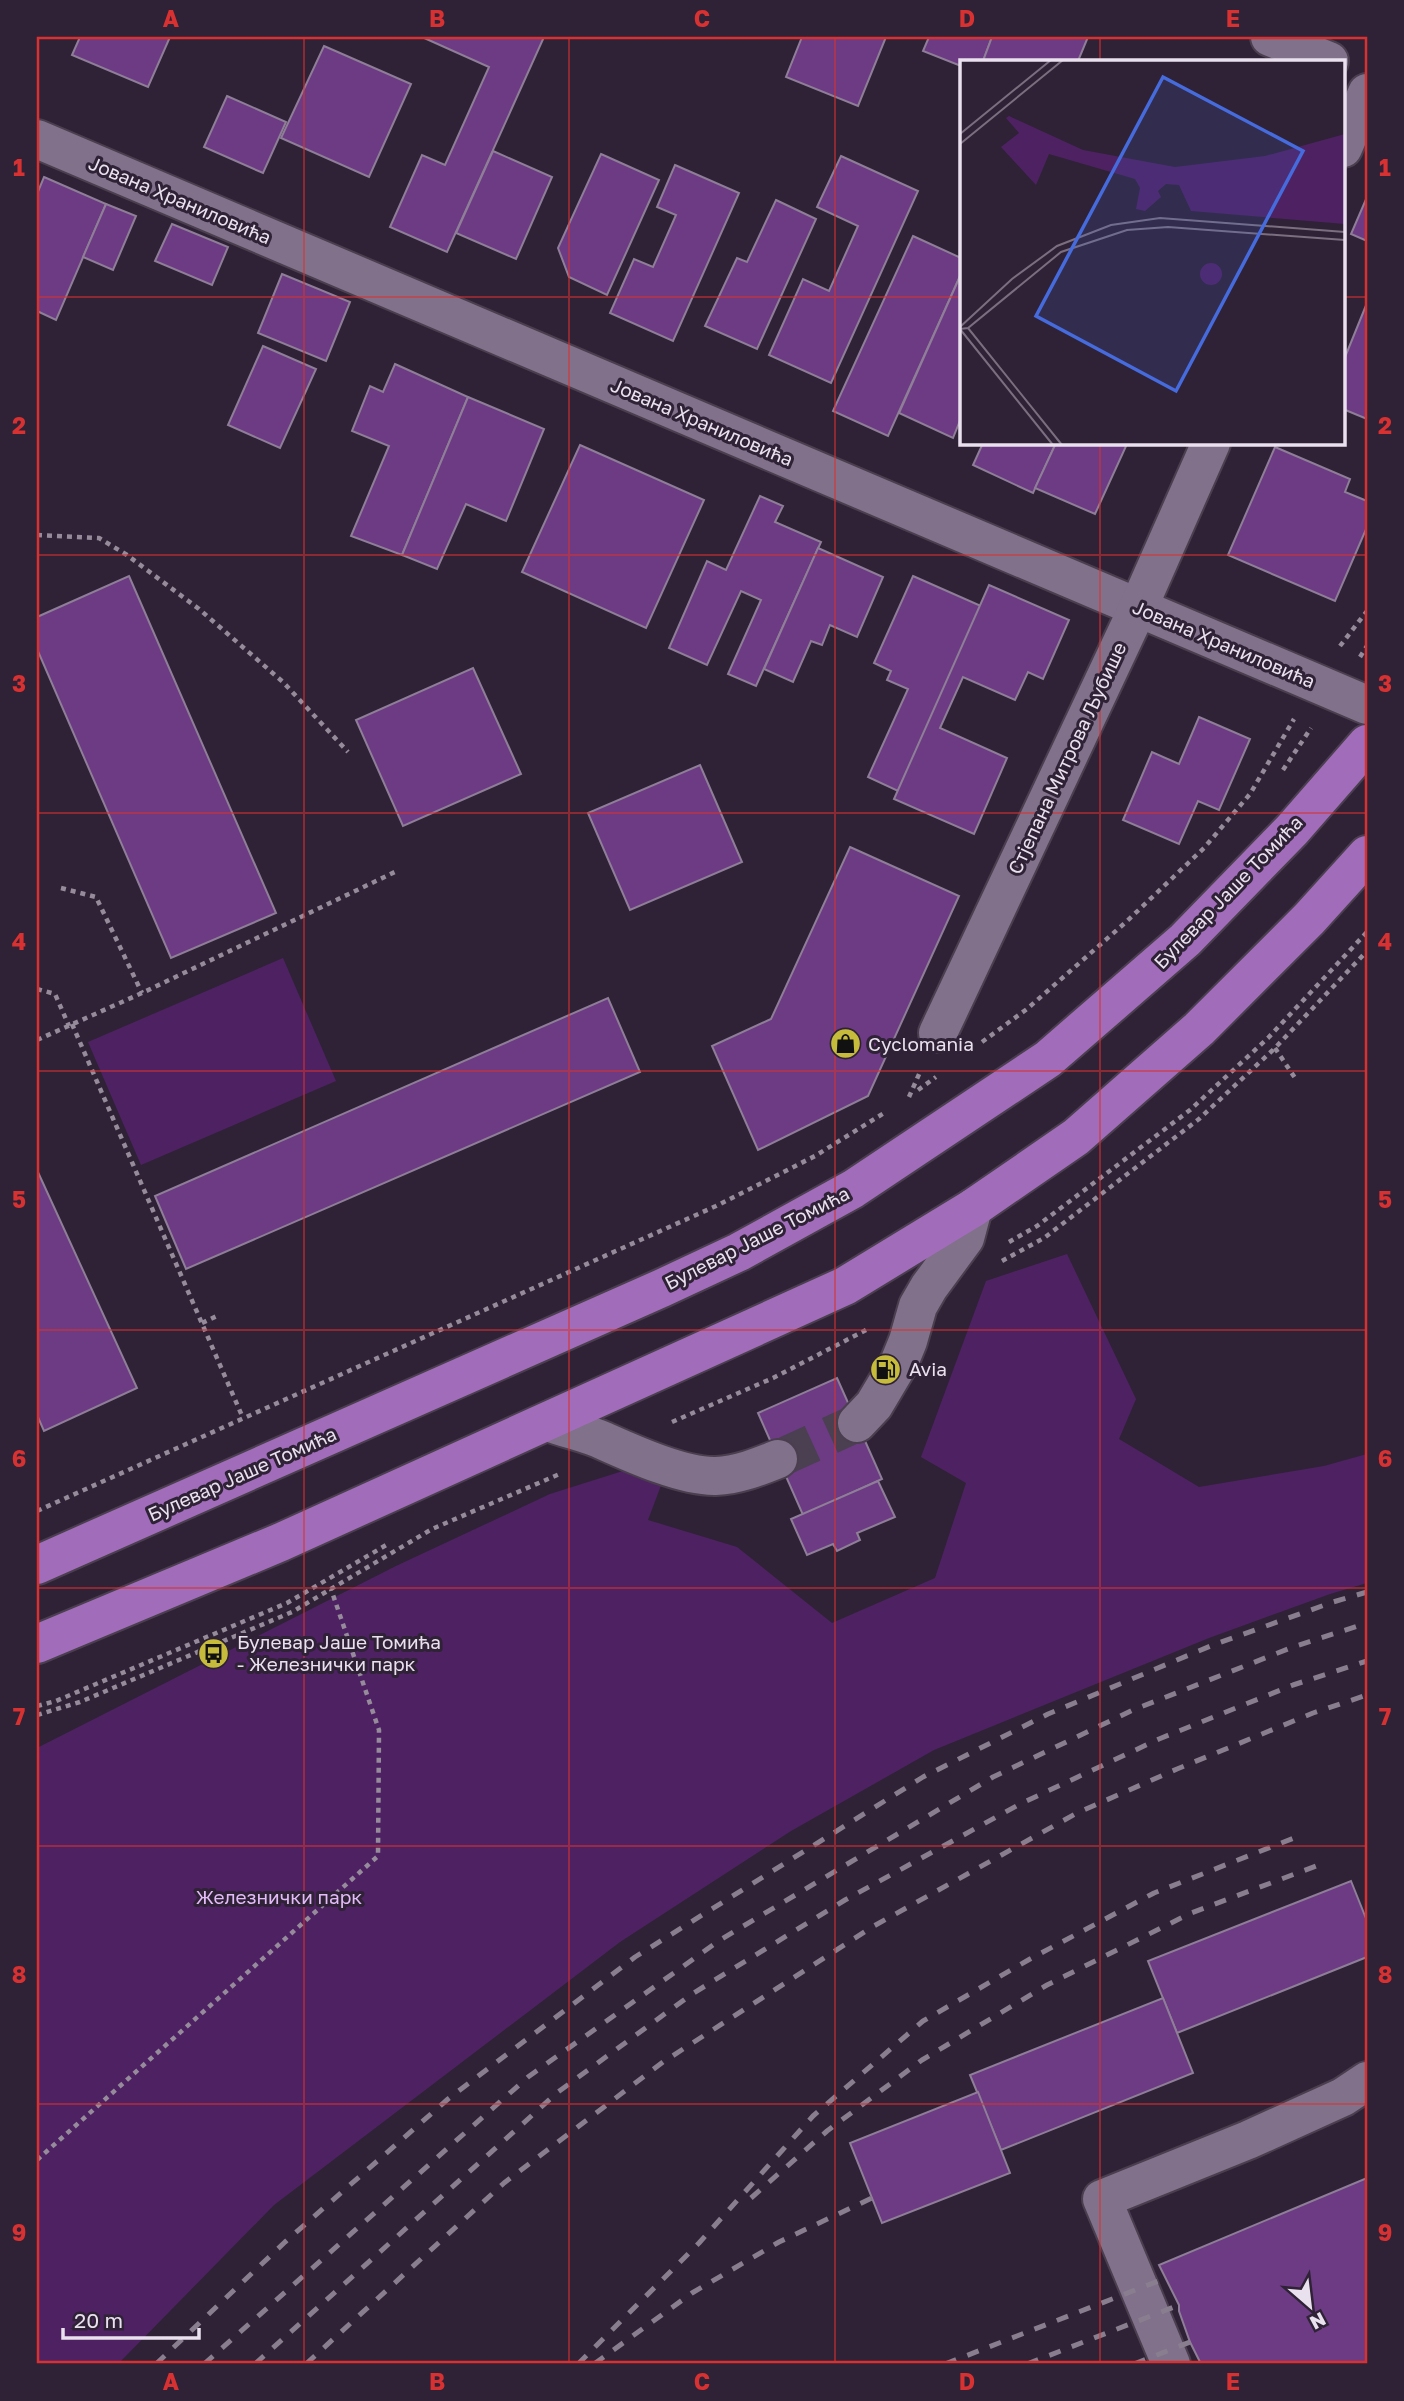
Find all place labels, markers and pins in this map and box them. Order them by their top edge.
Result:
shop icon: Cyclomania [828,1027,862,1061]
place label: Cyclomania [868,1032,974,1055]
fuel station icon: Avia [869,1352,903,1386]
place label: Avia [909,1357,947,1380]
place label: Булевар Јаше Томића - Железнички парк [237,1630,441,1675]
bus stop icon: Булевар Јаше Томића - Железнички парк [197,1636,231,1670]

